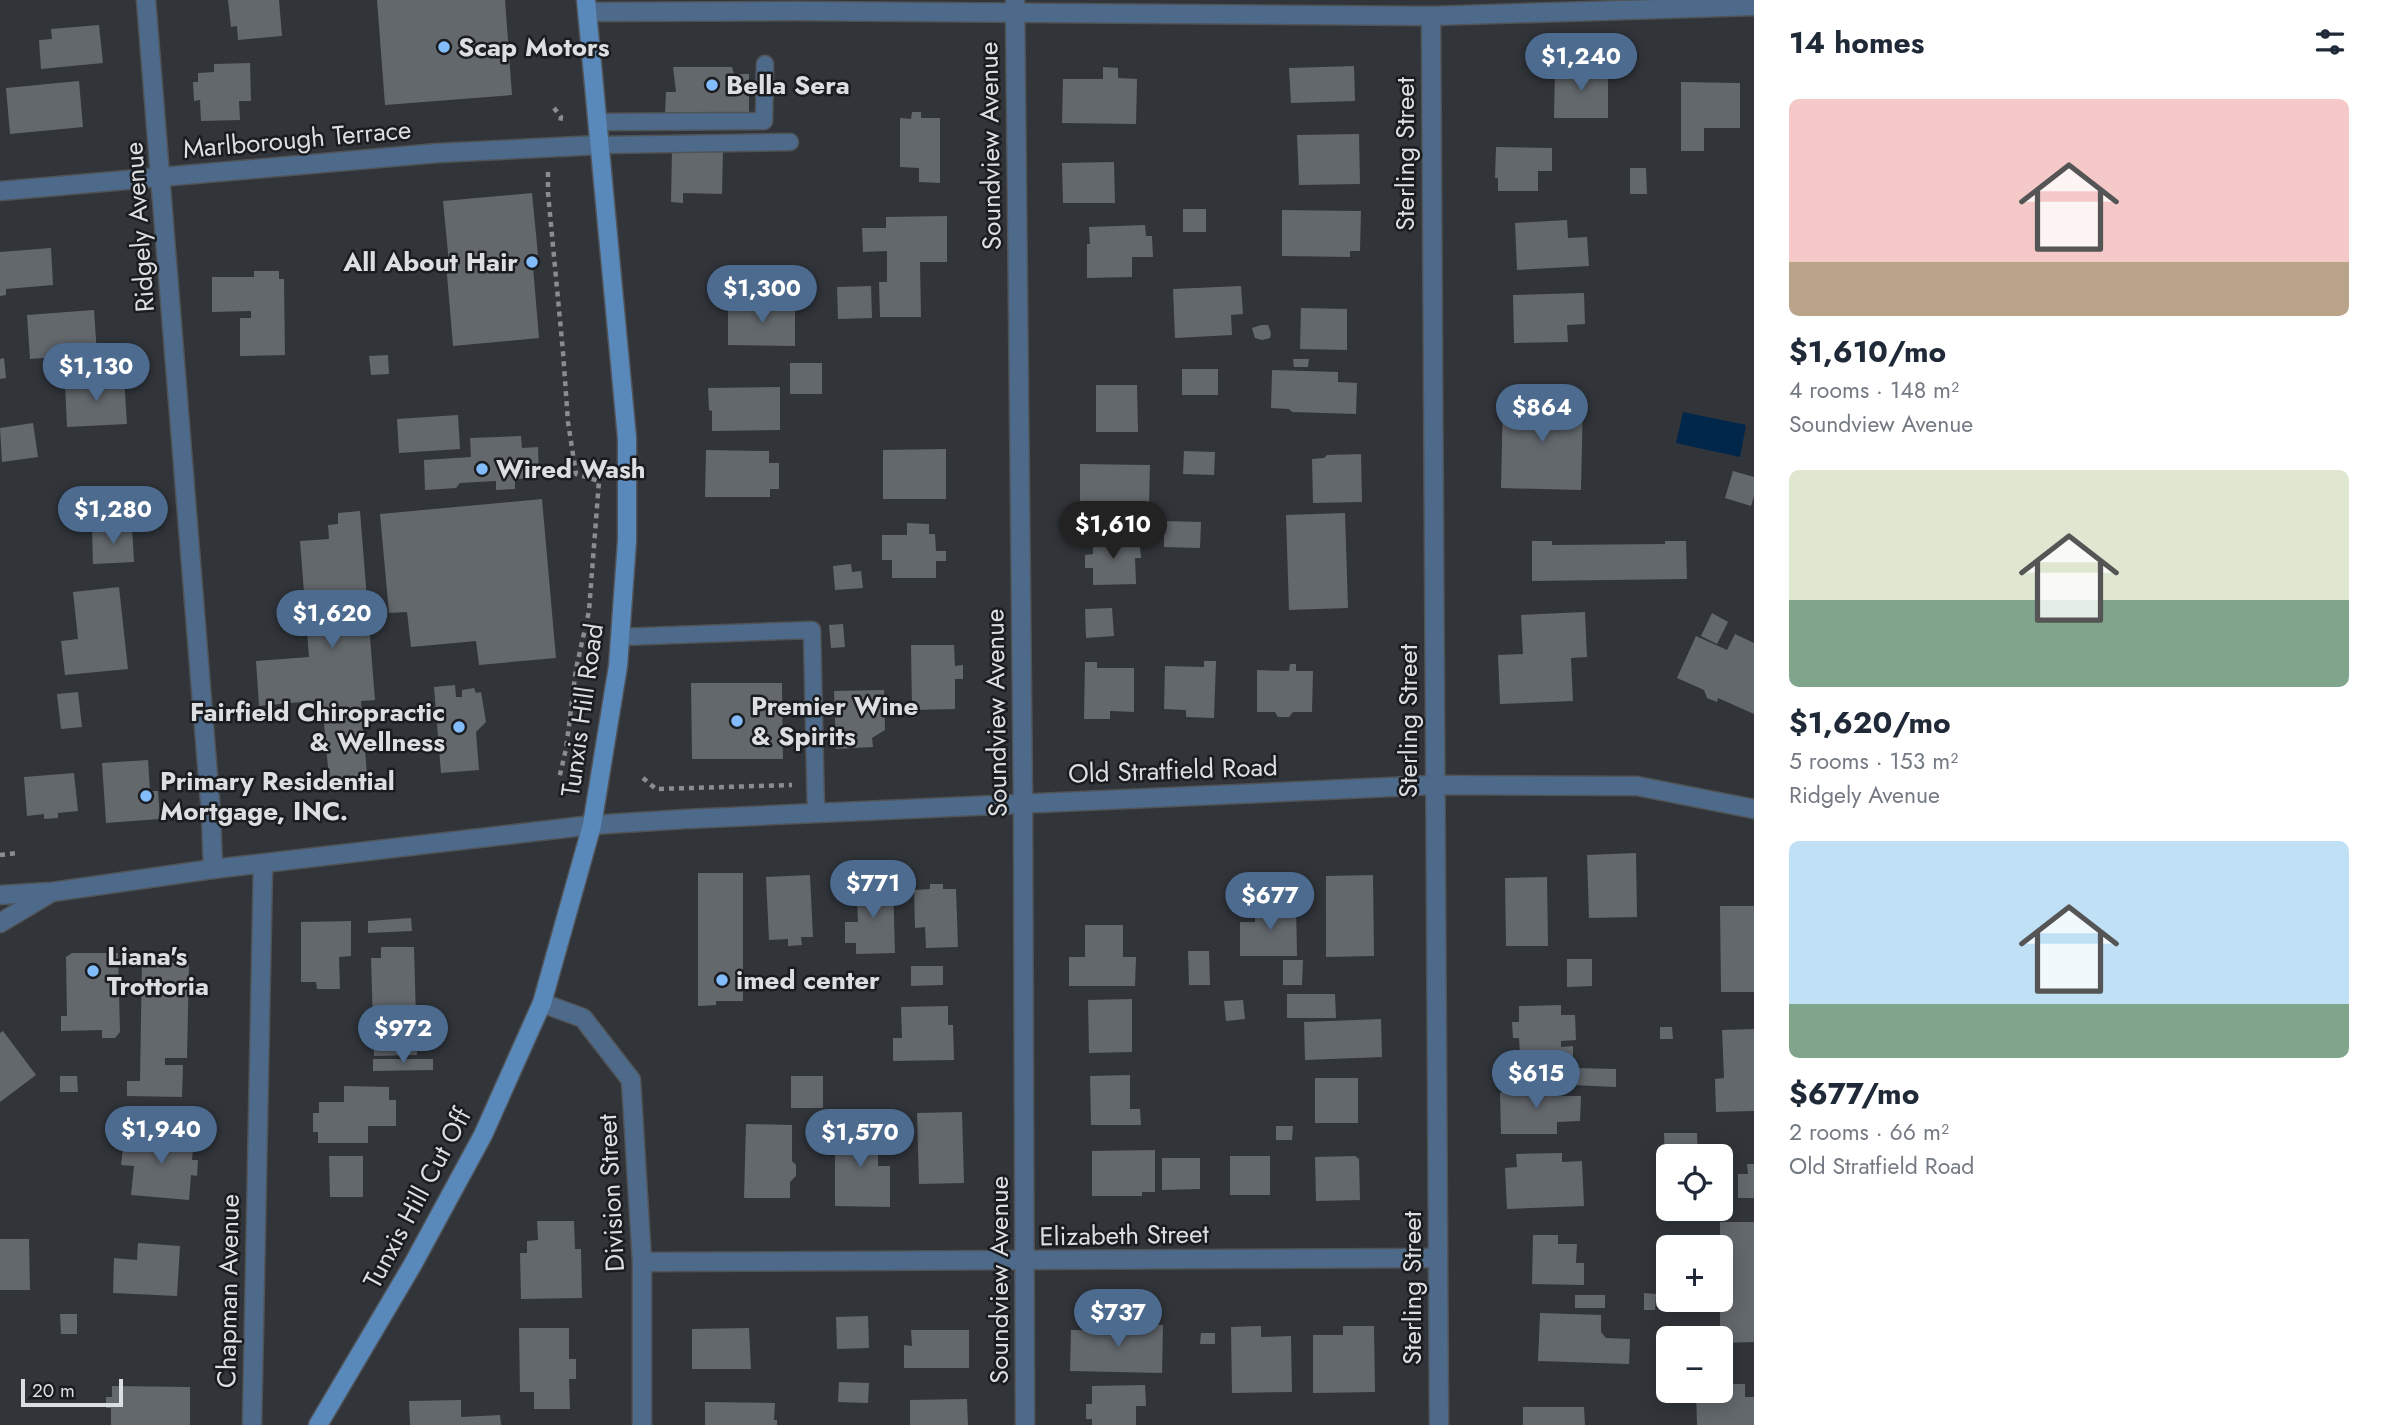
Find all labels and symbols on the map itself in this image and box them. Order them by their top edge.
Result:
place label: Scap Motors [458,28,610,66]
pin: $1,240 [1524,34,1638,93]
marker: Scap Motors [436,39,452,55]
street label: Soundview Avenue [969,42,1011,250]
place label: Bella Sera [726,66,850,104]
street label: Sterling Street [1386,76,1424,231]
marker: Bella Sera [704,77,720,93]
street label: Marlborough Terrace [181,110,413,168]
street label: Ridgely Avenue [114,141,164,313]
place label: All About Hair [342,243,518,281]
marker: All About Hair [524,254,540,270]
pin: $1,300 [705,266,819,325]
pin: $1,130 [39,344,153,403]
pin: $864 [1501,384,1583,444]
place label: Wired Wash [496,450,646,488]
marker: Wired Wash [474,461,490,477]
pin: $1,280 [56,486,170,546]
pin: $1,610 [1056,502,1170,561]
pin: $1,620 [275,590,389,650]
street label: Soundview Avenue [975,609,1017,817]
street label: Tunxis Hill Road [551,621,613,799]
street label: Sterling Street [1389,643,1427,798]
place label: Premier Wine & Spirits [751,687,919,755]
place label: Fairfield Chiropractic & Wellness [190,693,445,761]
marker: Premier Wine & Spirits [729,713,745,729]
marker: Fairfield Chiropractic & Wellness [451,719,467,735]
street label: Old Stratfield Road [1068,747,1278,793]
place label: Primary Residential Mortgage, INC. [160,762,395,830]
marker: Primary Residential Mortgage, INC. [138,788,154,804]
pin: $771 [832,860,914,920]
pin: $677 [1229,872,1311,932]
place label: Liana's Trottoria [107,937,209,1005]
place label: imed center [736,961,880,999]
marker: Liana's Trottoria [85,963,101,979]
marker: imed center [714,972,730,988]
pin: $972 [362,1006,444,1065]
pin: $615 [1495,1050,1577,1110]
street label: Tunxis Hill Cut Off [353,1101,481,1295]
pin: $1,940 [104,1106,218,1166]
pin: $1,570 [803,1110,917,1169]
street label: Division Street [588,1113,634,1273]
street label: Soundview Avenue [980,1176,1018,1384]
street label: Chapman Avenue [207,1194,249,1388]
street label: Sterling Street [1393,1210,1431,1365]
street label: Elizabeth Street [1039,1215,1210,1255]
pin: $737 [1077,1290,1159,1349]
scale bar [21,1376,122,1408]

